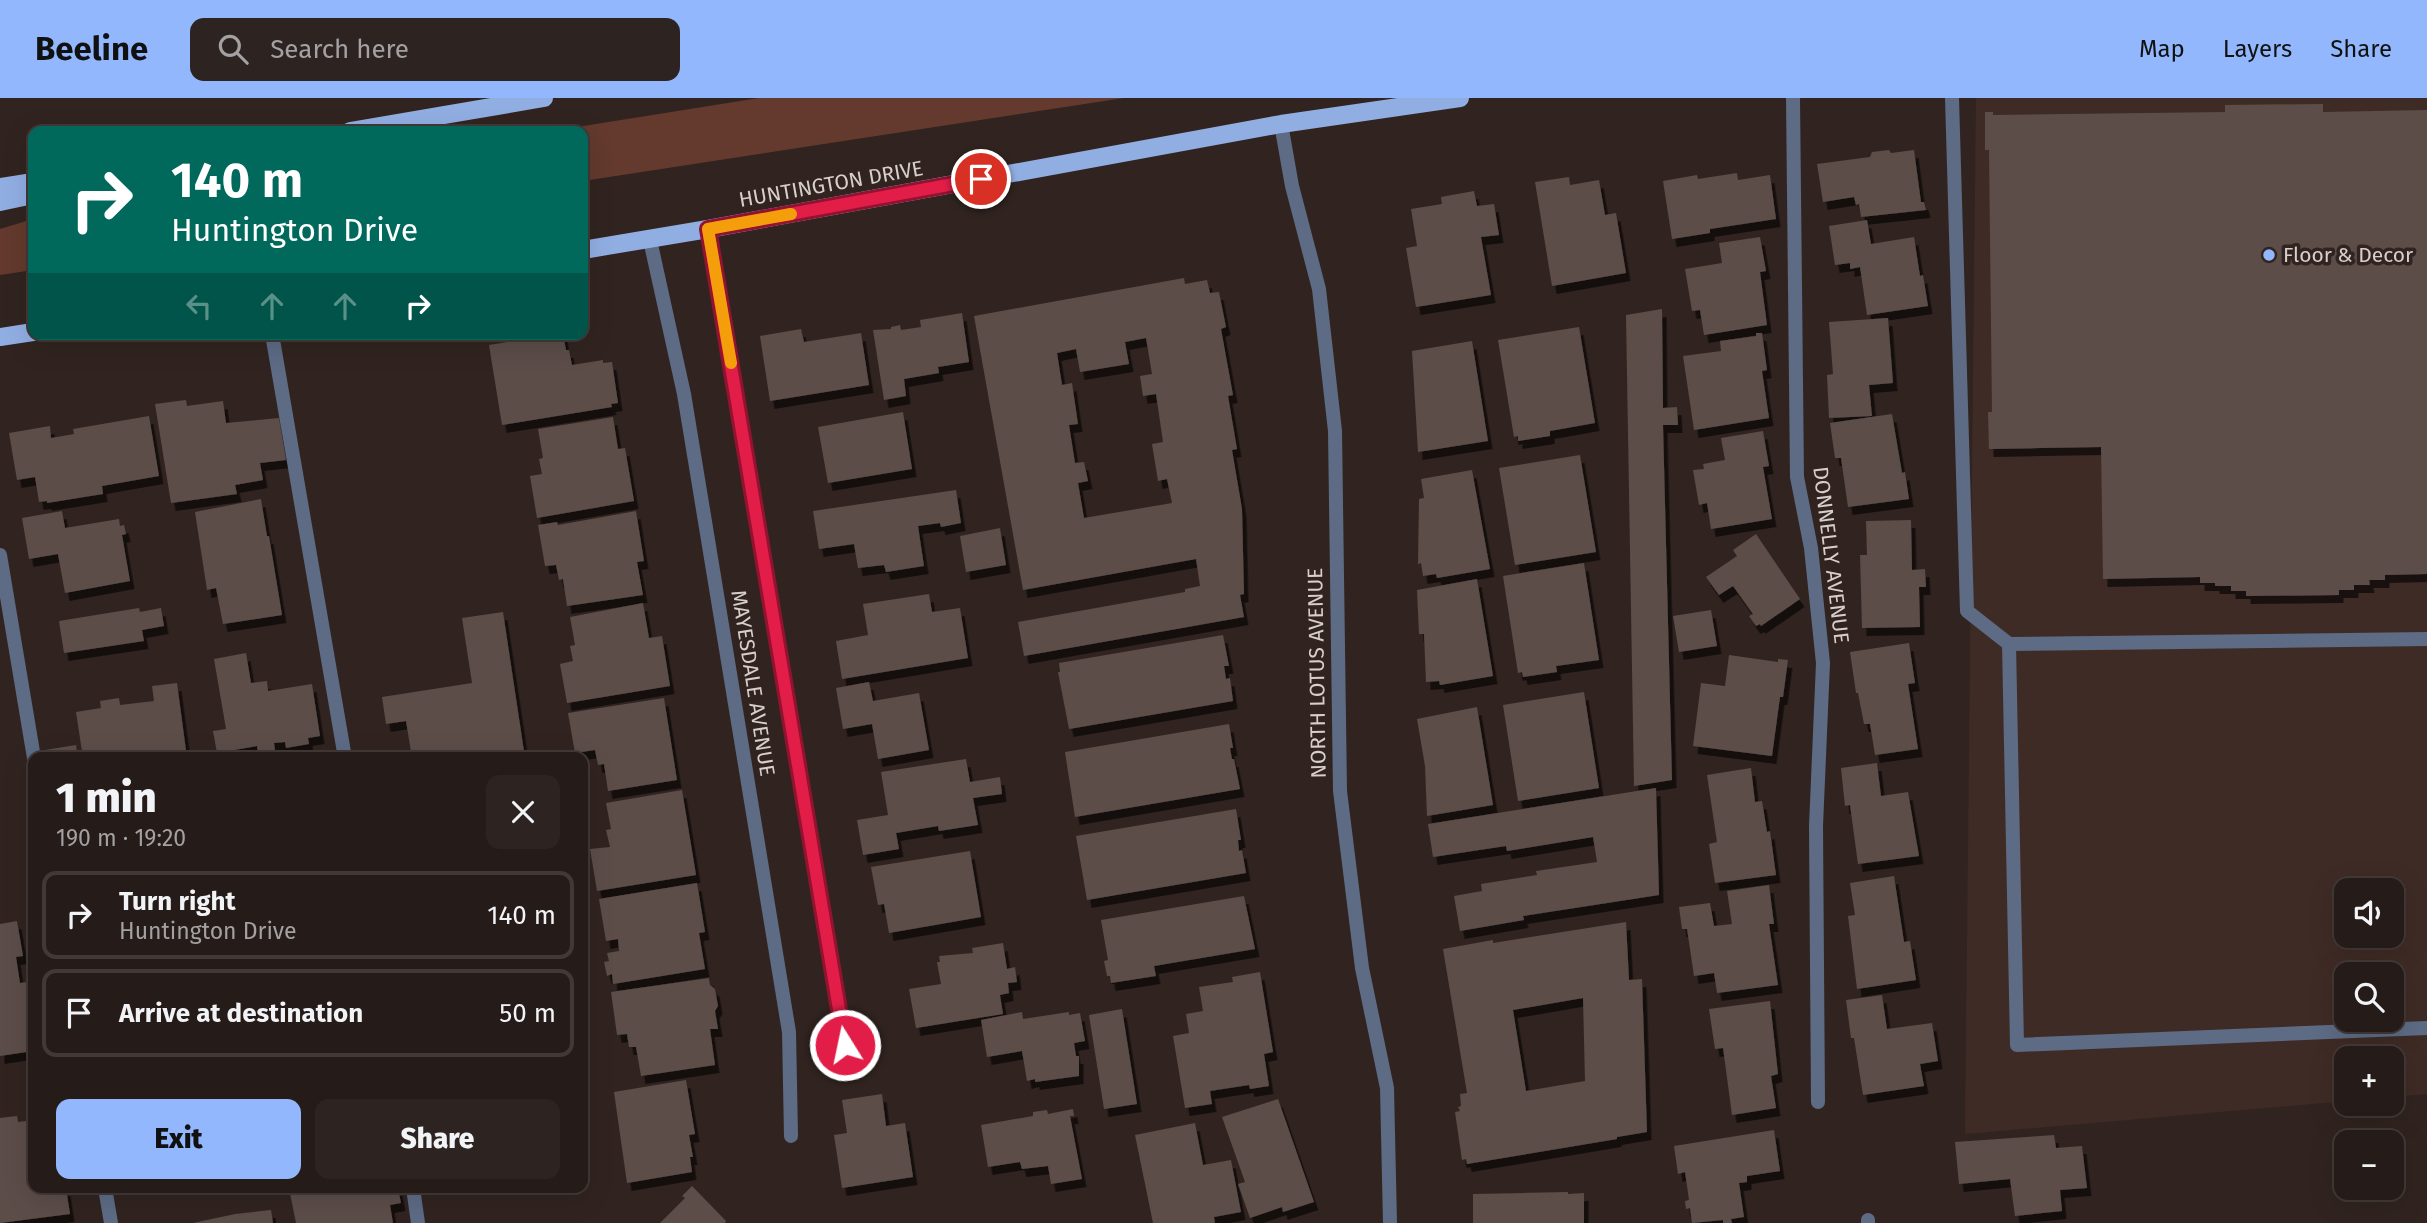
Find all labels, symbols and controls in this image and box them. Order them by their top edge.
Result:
search box [190,18,680,81]
text: Beeline [35,29,148,69]
icon: search [214,30,252,68]
text: Search here [270,34,409,65]
text: Map [2139,35,2185,63]
text: Layers [2223,35,2292,63]
text: Share [2330,35,2392,63]
pin [951,149,1011,209]
text: 140 m [171,151,303,210]
icon: right [56,154,147,245]
street label: HUNTINGTON DRIVE [737,155,925,213]
icon: arrive [962,160,1000,198]
text: Huntington Drive [171,211,418,249]
place label: Floor & Decor [2283,242,2413,268]
marker: Floor & Decor [2261,247,2277,263]
icon: left [180,287,218,325]
icon: ahead [253,287,291,325]
icon: ahead [326,287,364,325]
icon: right [399,287,437,325]
street label: DONNELLY AVENUE [1807,465,1855,645]
street label: NORTH LOTUS AVENUE [1302,567,1332,779]
street label: MAYESDALE AVENUE [725,588,781,778]
text: 1 min [56,773,157,823]
button: close [486,775,560,849]
text: 190 m · 19:20 [56,824,186,852]
map controls [2334,878,2404,1200]
button: sound [2334,878,2404,948]
text: Turn right [119,886,236,917]
icon: right [60,896,98,934]
text: 140 m [487,900,556,931]
text: Huntington Drive [119,917,297,945]
button: search [2334,962,2404,1032]
icon: arrive [60,994,98,1032]
text: Arrive at destination [119,998,363,1029]
text: 50 m [499,998,556,1029]
position arrow [808,1008,882,1082]
button: + [2334,1046,2404,1116]
button: Exit [56,1099,301,1179]
button: Share [315,1099,560,1179]
button: − [2334,1130,2404,1200]

